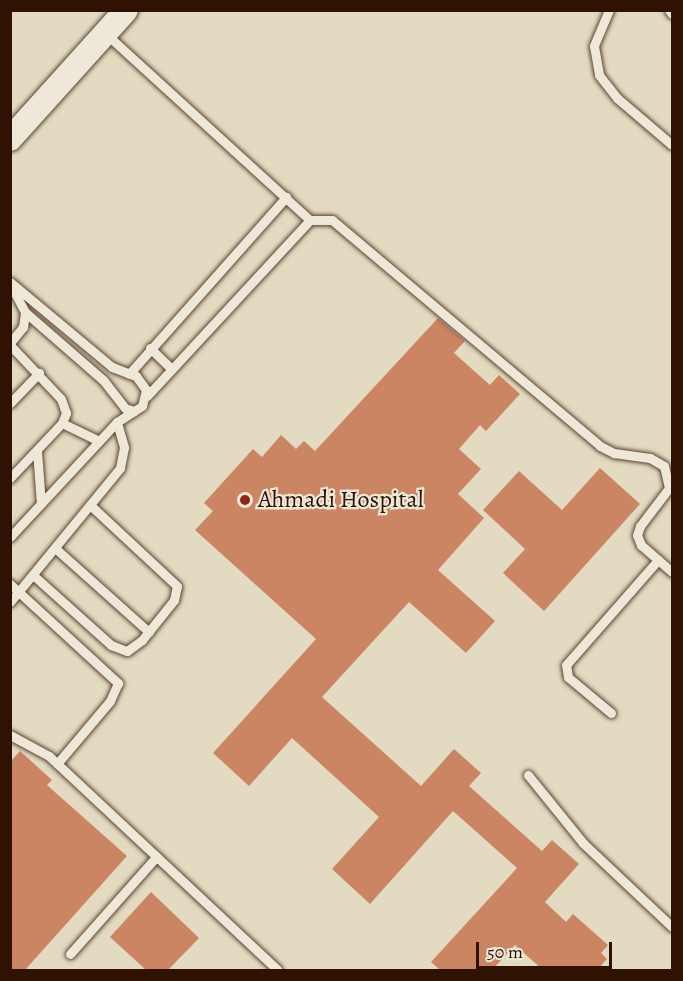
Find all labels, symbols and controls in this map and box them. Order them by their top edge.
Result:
place label: Ahmadi Hospital [258,486,424,514]
marker: Ahmadi Hospital [236,491,254,509]
scale bar [479,930,616,968]
text: 50 m [487,940,523,964]

